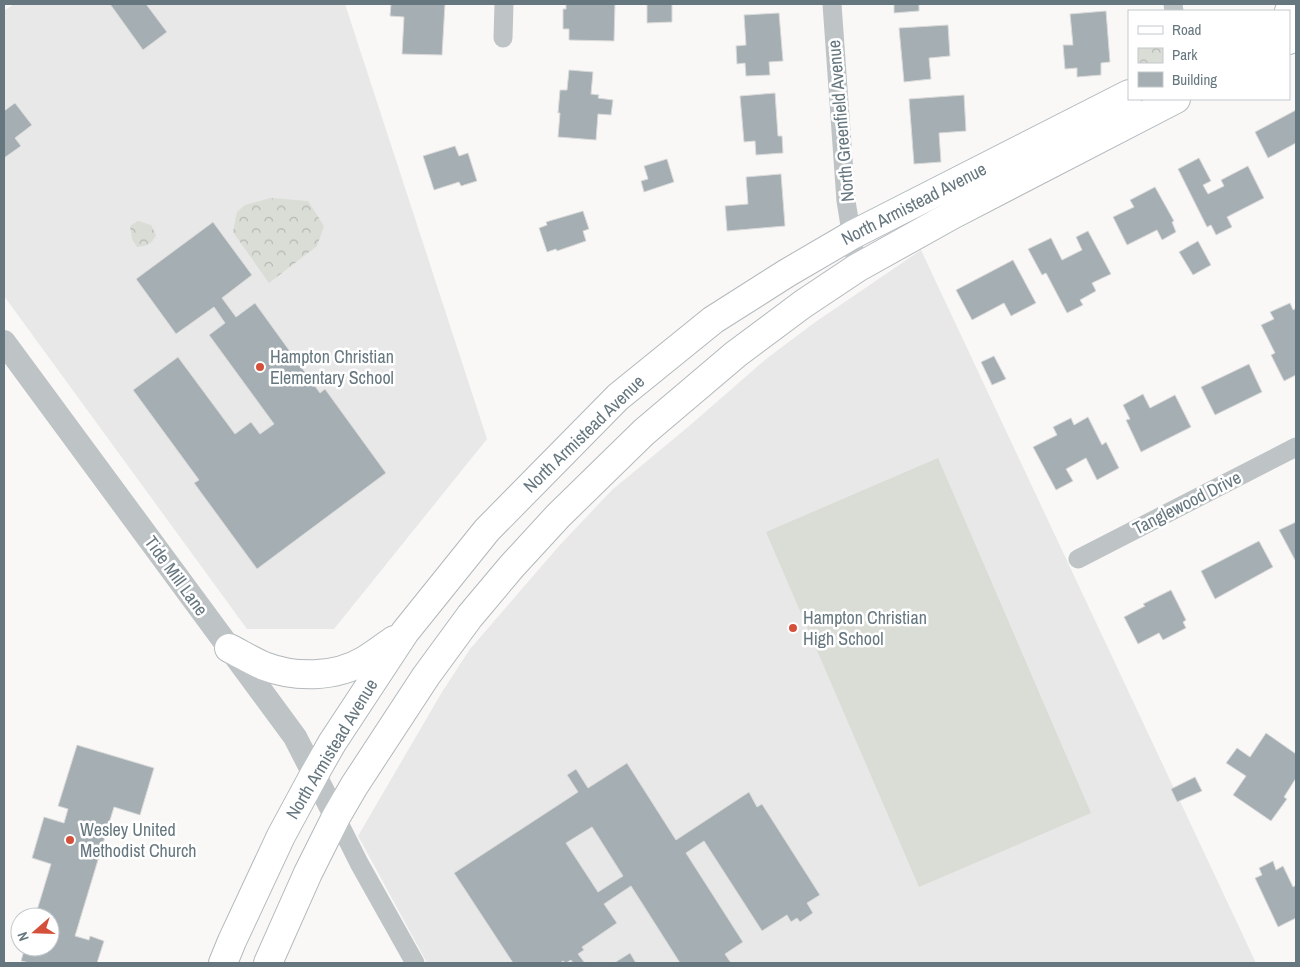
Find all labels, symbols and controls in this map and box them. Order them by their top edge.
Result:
legend [1128,10,1290,100]
text: Road [1172,19,1201,40]
street label: North Greenfield Avenue [821,39,860,203]
text: Park [1172,44,1198,65]
text: Building [1172,69,1217,90]
street label: North Armistead Avenue [837,156,991,251]
place label: Hampton Christian Elementary School [270,344,394,390]
marker: Hampton Christian Elementary School [254,361,266,373]
street label: North Armistead Avenue [518,369,650,498]
street label: Tanglewood Drive [1128,465,1245,541]
street label: Tide Mill Lane [139,531,214,621]
place label: Hampton Christian High School [803,605,927,651]
marker: Hampton Christian High School [787,622,799,634]
street label: North Armistead Avenue [280,674,383,824]
place label: Wesley United Methodist Church [80,817,197,863]
marker: Wesley United Methodist Church [64,834,76,846]
north arrow [10,907,60,957]
text: N [13,929,33,943]

